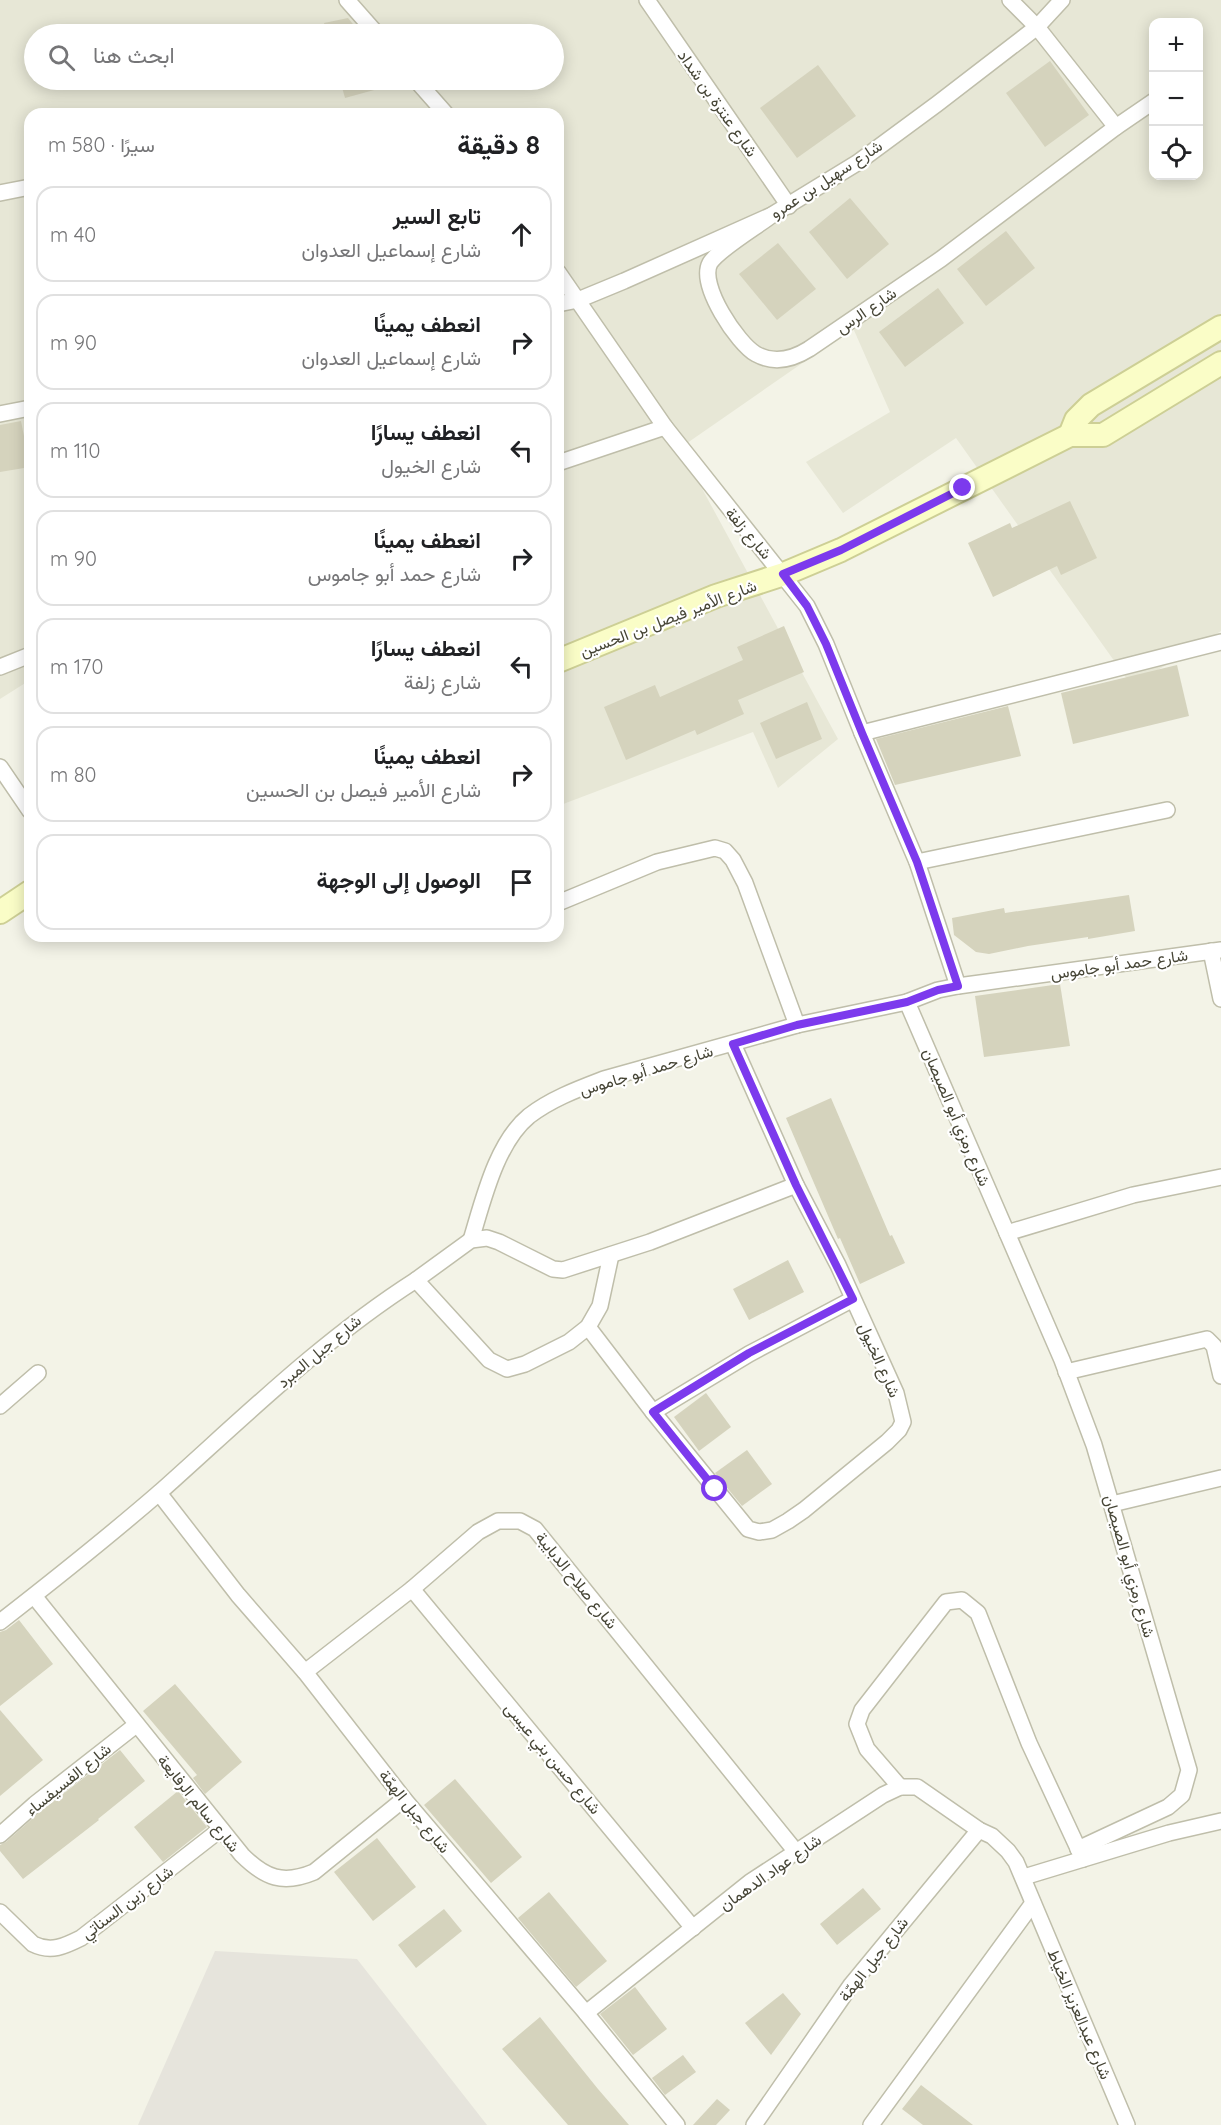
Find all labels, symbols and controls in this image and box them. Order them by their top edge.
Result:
map controls [1149,18,1203,180]
button: + [1149,18,1203,72]
search box [24,24,564,90]
icon: search [45,41,78,74]
text: ابحث هنا [93,41,175,69]
street label: شارع عنترة بن شداد [672,46,762,161]
button: − [1149,72,1203,126]
button: locate [1149,126,1203,180]
text: 8 دقيقة [457,128,540,161]
text: سيرًا · 580 m [48,132,155,157]
street label: شارع سهيل بن عمرو [766,135,887,224]
text: تابع السير [393,202,481,230]
icon: ahead [505,218,538,251]
text: 40 m [50,222,96,247]
text: شارع إسماعيل العدوان [301,237,481,262]
street label: شارع الرس [832,282,901,339]
text: انعطف يمينًا [373,310,481,338]
icon: right [505,326,538,359]
text: 90 m [50,330,97,355]
text: شارع إسماعيل العدوان [301,345,481,370]
text: انعطف يسارًا [371,418,481,446]
icon: left [505,434,538,467]
text: 110 m [50,438,100,463]
text: شارع الخيول [381,453,481,478]
route end [949,474,975,500]
street label: شارع زلفة [720,503,777,564]
text: انعطف يمينًا [373,526,481,554]
icon: right [505,542,538,575]
text: 90 m [50,546,97,571]
text: شارع حمد أبو جاموس [308,561,481,586]
street label: شارع الأمير فيصل بن الحسين [577,575,760,663]
text: انعطف يسارًا [371,634,481,662]
icon: left [505,650,538,683]
text: 170 m [50,654,103,679]
text: شارع زلفة [404,669,481,694]
text: انعطف يمينًا [373,742,481,770]
icon: right [505,758,538,791]
text: 80 m [50,762,96,787]
text: شارع الأمير فيصل بن الحسين [246,777,481,802]
text: الوصول إلى الوجهة [317,866,481,894]
icon: arrive [505,866,538,899]
street label: شارع حمد أبو جاموس [1049,944,1189,986]
street label: شارع حمد أبو جاموس [577,1040,716,1102]
street label: شارع رمزي أبو الصيصان [915,1045,995,1190]
street label: شارع جبل المبرد [273,1310,366,1393]
street label: شارع الخيول [853,1319,905,1401]
route start [701,1475,727,1501]
street label: شارع رمزي أبو الصيصان [1096,1492,1160,1641]
street label: شارع صلاح الدبايبة [530,1527,622,1634]
street label: شارع حسن بني عيسى [497,1698,606,1820]
street label: شارع الفسيفساء [21,1738,116,1821]
street label: شارع سالم الرفايعة [152,1750,244,1857]
street label: شارع جبل الهمّة [374,1765,455,1858]
street label: شارع عواد الدهمان [715,1829,826,1916]
street label: شارع زين السناتي [77,1861,179,1946]
street label: شارع جبل الهمّة [834,1913,914,2006]
street label: شارع عبدالعزيز الخياط [1042,1946,1117,2083]

